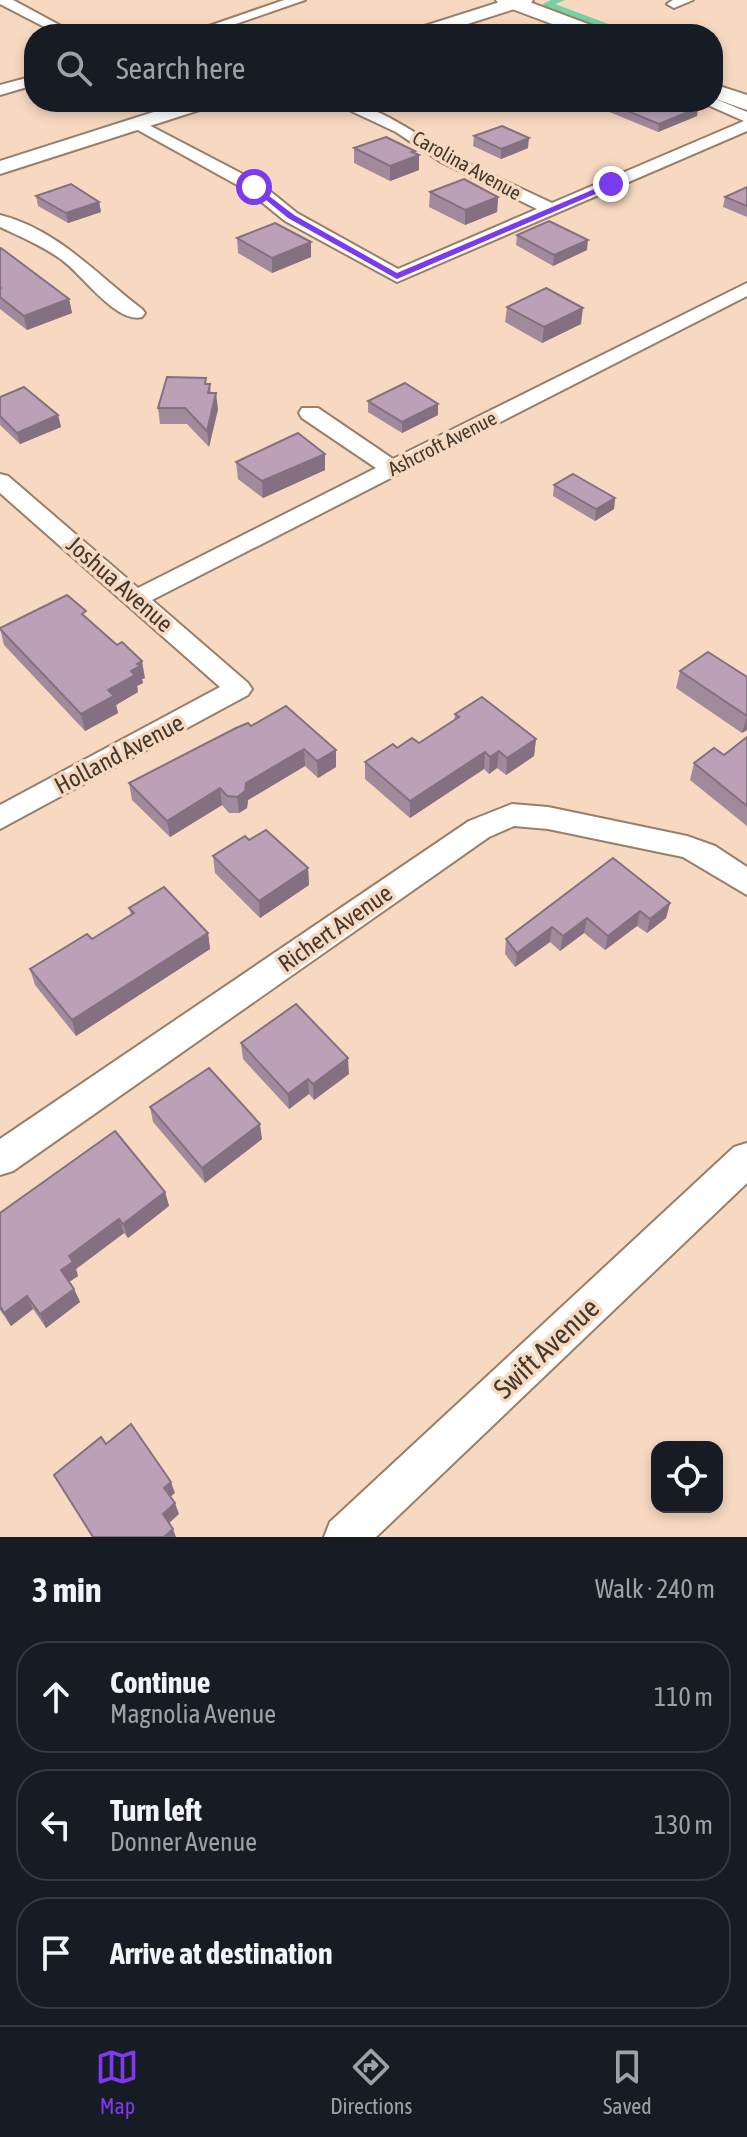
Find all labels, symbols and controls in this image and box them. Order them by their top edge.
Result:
search box [24,24,723,112]
icon: search [52,46,96,90]
text: Search here [116,51,245,85]
street label: Carolina Avenue [409,126,525,204]
route end [593,166,629,202]
route start [236,169,272,205]
street label: Ashcroft Avenue [384,406,500,480]
street label: Joshua Avenue [62,531,178,637]
street label: Holland Avenue [50,709,188,799]
street label: Richert Avenue [273,879,397,977]
street label: Swift Avenue [487,1291,605,1405]
map controls [651,1441,723,1513]
button: locate [651,1441,723,1513]
text: 3 min [32,1570,101,1609]
text: Walk · 240 m [595,1574,715,1604]
text: Continue [110,1665,210,1699]
icon: ahead [34,1675,78,1719]
text: 110 m [654,1682,713,1712]
text: Magnolia Avenue [110,1699,276,1729]
text: Turn left [110,1793,202,1827]
icon: left [34,1803,78,1847]
text: 130 m [654,1810,713,1840]
text: Donner Avenue [110,1827,257,1857]
icon: arrive [34,1931,78,1975]
text: Arrive at destination [110,1936,332,1970]
tab: Map [95,2045,139,2119]
tab: Directions [330,2045,412,2119]
tab: Saved [603,2045,652,2119]

